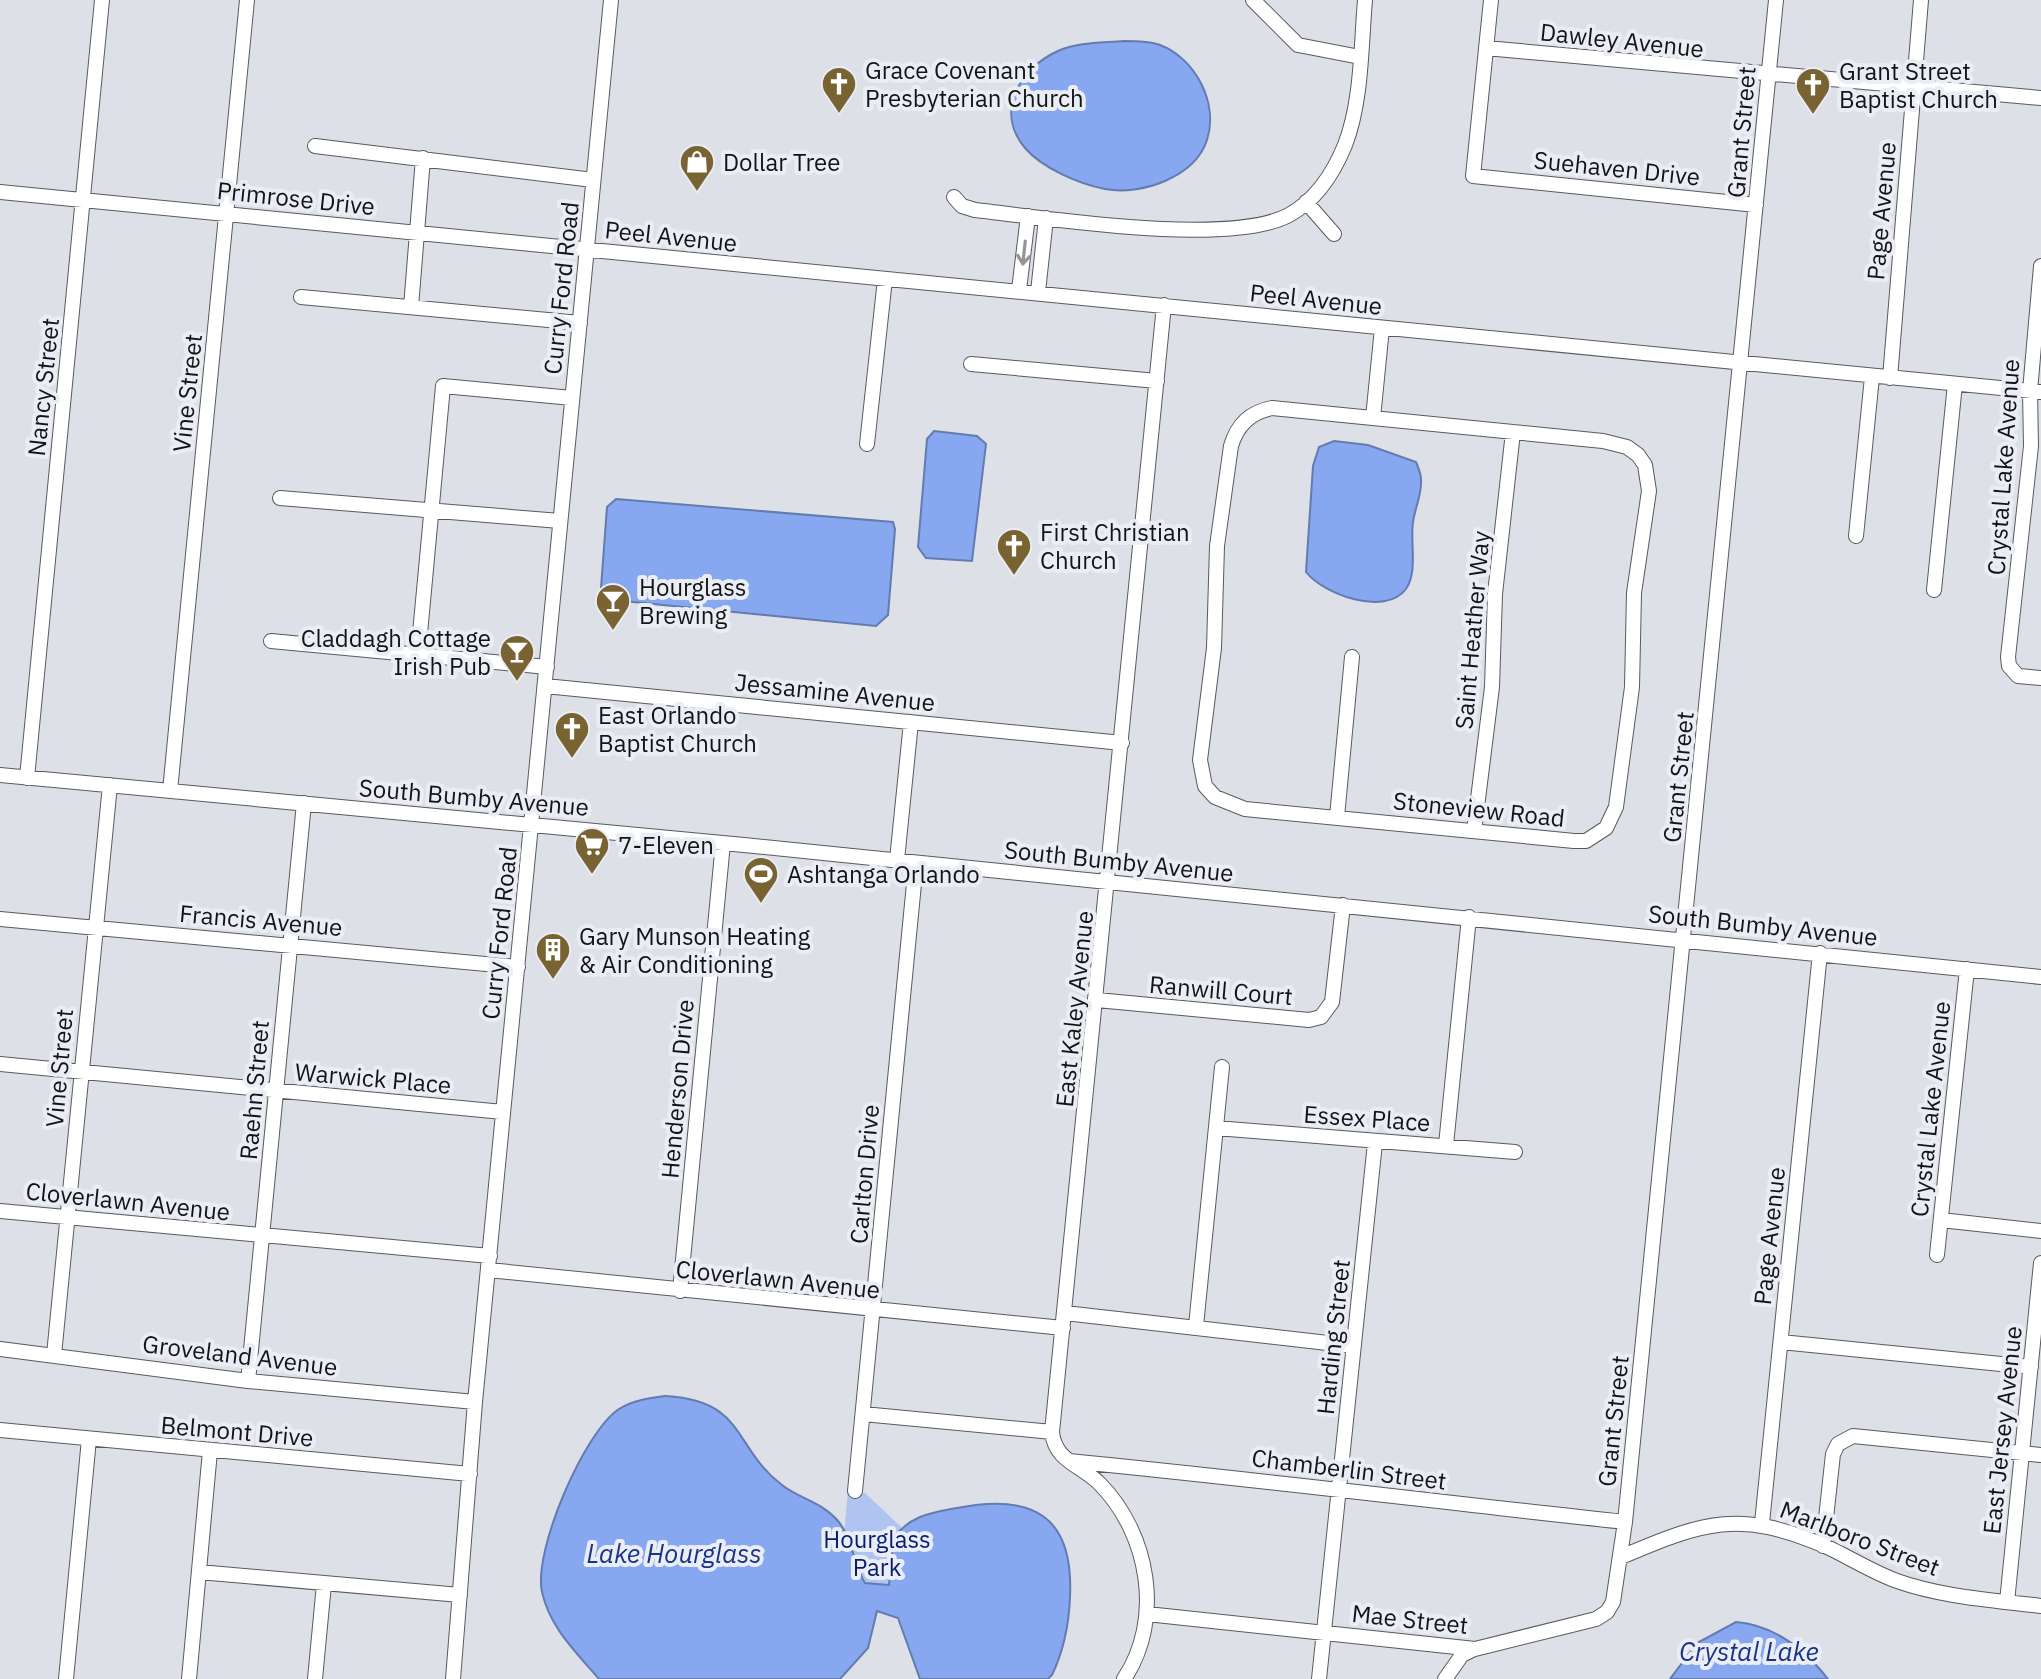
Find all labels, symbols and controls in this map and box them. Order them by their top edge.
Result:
street label: Dawley Avenue [1538,15,1706,65]
place label: Grace Covenant Presbyterian Church [865,54,1084,114]
place label: Grant Street Baptist Church [1839,55,1998,115]
church icon: Grace Covenant Presbyterian Church [820,65,858,115]
street label: Grant Street [1719,65,1763,199]
church icon: Grant Street Baptist Church [1794,66,1832,116]
street label: Page Avenue [1859,141,1903,281]
shop icon: Dollar Tree [678,143,716,193]
street label: Suehaven Drive [1532,143,1702,193]
place label: Dollar Tree [723,146,840,178]
street label: Primrose Drive [216,174,376,222]
street label: Curry Ford Road [536,200,586,376]
street label: Peel Avenue [603,213,739,259]
one-way arrow [1016,239,1031,266]
street label: Peel Avenue [1248,276,1384,322]
street label: Nancy Street [20,316,66,458]
street label: Vine Street [165,332,209,454]
street label: Crystal Lake Avenue [1979,358,2027,576]
place label: First Christian Church [1040,516,1190,576]
church icon: First Christian Church [995,527,1033,577]
street label: Saint Heather Way [1447,529,1497,731]
place label: Hourglass Brewing [639,571,747,631]
bar icon: Hourglass Brewing [594,582,632,632]
place label: Claddagh Cottage Irish Pub [301,622,491,682]
bar icon: Claddagh Cottage Irish Pub [498,633,536,683]
street label: Jessamine Avenue [733,666,937,718]
place label: East Orlando Baptist Church [598,699,757,759]
church icon: East Orlando Baptist Church [553,710,591,760]
street label: Grant Street [1655,710,1701,844]
street label: South Bumby Avenue [358,771,590,823]
street label: Stoneview Road [1392,784,1566,834]
supermarket icon: 7-Eleven [573,826,611,876]
place label: 7-Eleven [618,829,714,861]
street label: South Bumby Avenue [1003,833,1235,889]
street label: Curry Ford Road [474,845,524,1021]
sports icon: Ashtanga Orlando [742,855,780,905]
place label: Ashtanga Orlando [787,858,980,890]
street label: Francis Avenue [178,897,344,943]
street label: South Bumby Avenue [1647,897,1879,953]
street label: East Kaley Avenue [1048,909,1100,1109]
place label: Gary Munson Heating & Air Conditioning [579,920,810,980]
building icon: Gary Munson Heating & Air Conditioning [534,931,572,981]
street label: Ranwill Court [1148,968,1294,1012]
street label: Henderson Drive [653,998,701,1180]
street label: Crystal Lake Avenue [1903,1000,1957,1218]
street label: Vine Street [38,1007,80,1129]
street label: Raehn Street [232,1019,276,1161]
street label: Warwick Place [294,1055,452,1101]
street label: Essex Place [1303,1098,1431,1138]
street label: Carlton Drive [842,1103,886,1245]
street label: Page Avenue [1746,1165,1792,1307]
street label: Cloverlawn Avenue [24,1174,232,1228]
street label: Cloverlawn Avenue [674,1252,882,1306]
street label: Harding Street [1309,1258,1357,1416]
street label: East Jersey Avenue [1975,1324,2029,1536]
street label: Groveland Avenue [141,1327,339,1383]
street label: Grant Street [1590,1354,1636,1488]
street label: Belmont Drive [159,1408,315,1454]
street label: Chamberlin Street [1250,1441,1448,1497]
street label: Marlboro Street [1776,1493,1944,1583]
park label: Hourglass Park [823,1523,931,1583]
water label: Lake Hourglass [587,1536,761,1570]
street label: Mae Street [1350,1597,1470,1641]
water label: Crystal Lake [1679,1634,1819,1668]

